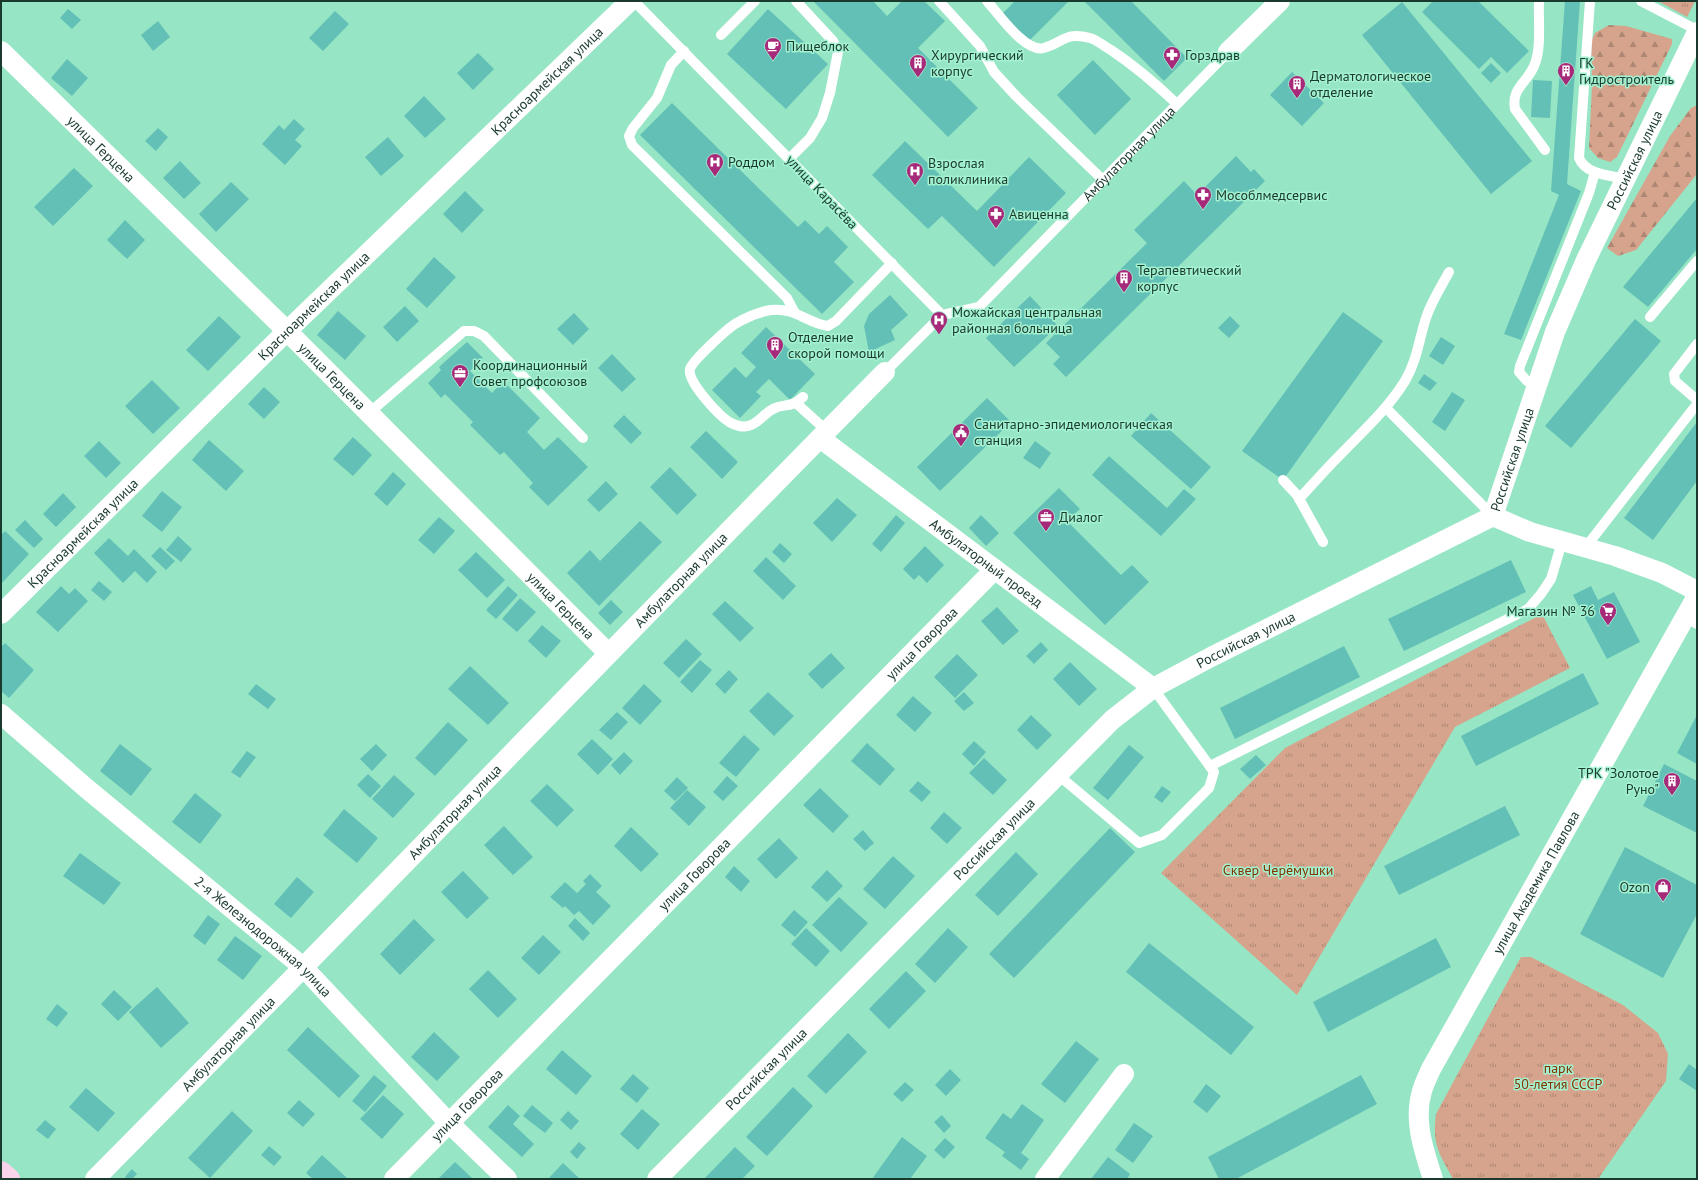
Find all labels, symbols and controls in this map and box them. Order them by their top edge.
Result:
street label: Красноармейская улица [487,23,607,139]
cafe icon: Пищеблок [763,36,783,61]
place label: Пищеблок [786,37,849,55]
pharmacy icon: Горздрав [1162,45,1182,70]
place label: Хирургический корпус [931,46,1024,80]
place label: Горздрав [1185,46,1240,64]
building icon: Хирургический корпус [908,53,928,78]
place label: ГК Гидростроитель [1579,54,1675,88]
building icon: ГК Гидростроитель [1556,61,1576,86]
place label: Дерматологическое отделение [1310,67,1431,101]
building icon: Дерматологическое отделение [1287,74,1307,99]
street label: Амбулаторная улица [1078,102,1179,205]
street label: Российская улица [1603,107,1666,213]
street label: улица Герцена [63,112,139,186]
street label: улица Карасёва [782,151,862,233]
hospital icon: Роддом [705,152,725,177]
place label: Роддом [728,153,775,171]
place label: Взрослая поликлиника [928,154,1008,188]
hospital icon: Взрослая поликлиника [905,161,925,186]
pharmacy icon: Мособлмедсервис [1193,185,1213,210]
place label: Мособлмедсервис [1216,186,1328,204]
pharmacy icon: Авиценна [986,204,1006,229]
place label: Авиценна [1009,205,1069,223]
street label: Красноармейская улица [254,247,373,364]
place label: Терапевтический корпус [1137,261,1242,295]
building icon: Терапевтический корпус [1114,268,1134,293]
place label: Можайская центральная районная больница [952,303,1102,337]
hospital icon: Можайская центральная районная больница [929,310,949,335]
place label: Отделение скорой помощи [788,328,885,362]
building icon: Отделение скорой помощи [765,335,785,360]
street label: улица Герцена [295,339,370,414]
place label: Координационный Совет профсоюзов [473,356,588,390]
office icon: Координационный Совет профсоюзов [450,363,470,388]
street label: Российская улица [1486,405,1538,514]
place label: Санитарно-эпидемиологическая станция [974,415,1173,449]
public building icon: Санитарно-эпидемиологическая станция [951,422,971,447]
street label: Красноармейская улица [23,474,142,592]
office icon: Диалог [1036,507,1056,532]
place label: Диалог [1059,508,1103,526]
street label: Амбулаторный проезд [926,515,1047,611]
street label: Амбулаторная улица [630,529,731,631]
street label: улица Герцена [523,568,598,643]
supermarket icon: Магазин № 36 [1598,601,1618,626]
place label: Магазин № 36 [1506,602,1595,620]
street label: улица Говорова [882,603,962,684]
street label: Российская улица [1193,607,1298,672]
street label: Амбулаторная улица [404,761,505,863]
place label: ТРК "Золотое Руно" [1578,764,1659,798]
building icon: ТРК "Золотое Руно" [1662,771,1682,796]
street label: Российская улица [950,794,1039,884]
street label: улица Академика Павлова [1489,808,1583,957]
street label: улица Говорова [655,834,734,914]
park label: Сквер Черёмушки [1223,861,1333,879]
street label: 2-я Железнодорожная улица [191,872,336,1001]
shop icon: Ozon [1653,877,1673,902]
place label: Ozon [1620,878,1650,896]
street label: Амбулаторная улица [178,992,279,1095]
street label: Российская улица [722,1024,811,1114]
park label: парк 50-летия СССР [1514,1059,1602,1093]
street label: улица Говорова [427,1065,507,1145]

